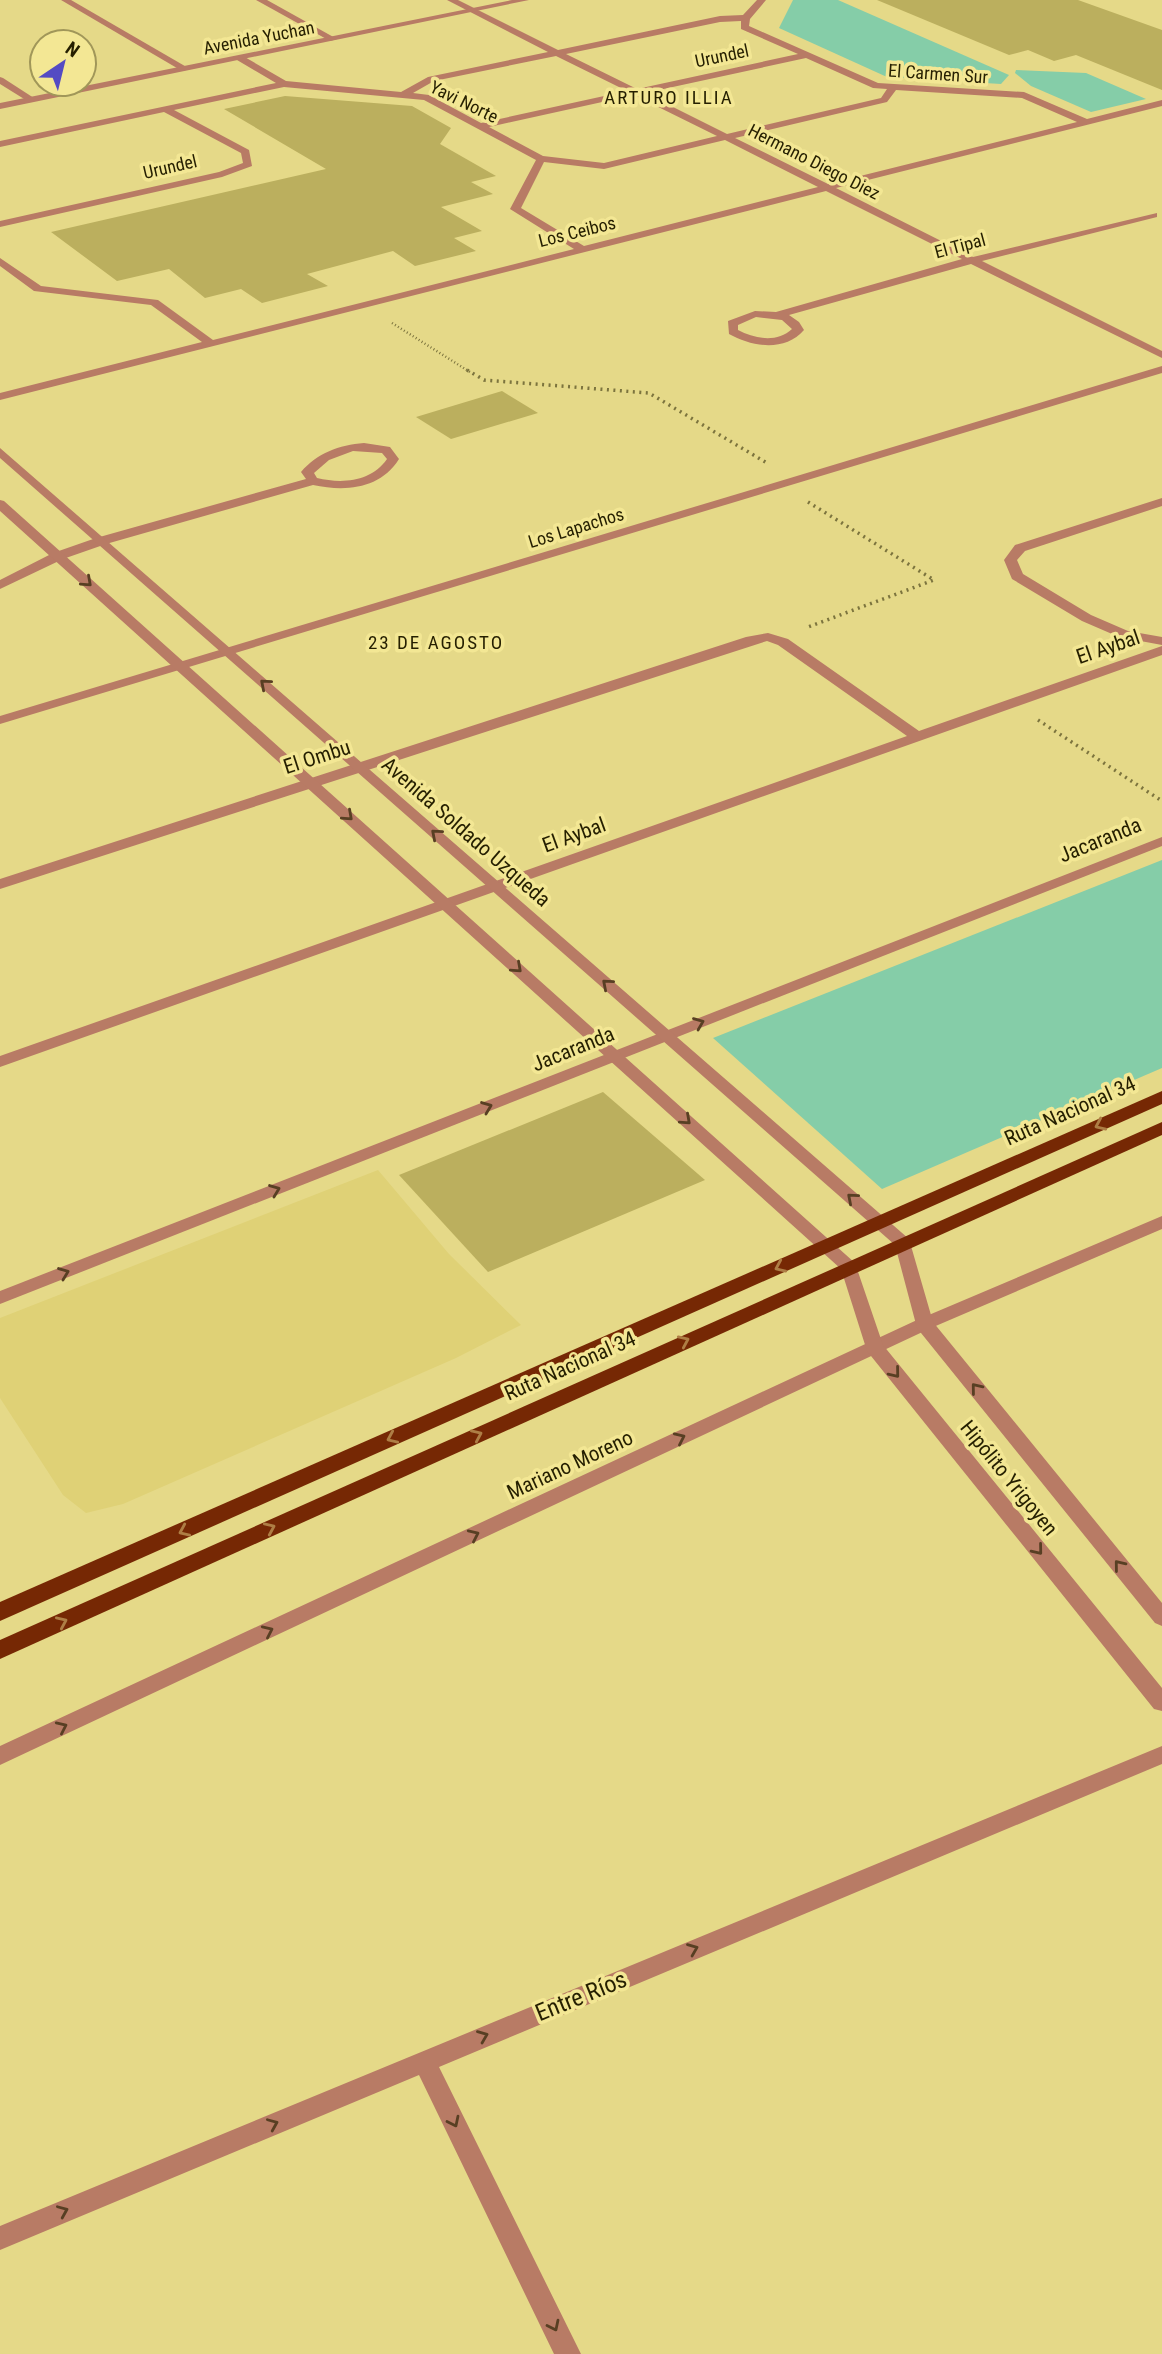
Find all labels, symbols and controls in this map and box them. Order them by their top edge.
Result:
street label: Avenida Yuchan [202,16,316,59]
north arrow [28,28,98,98]
text: N [61,37,84,62]
street label: Urundel [693,40,751,71]
street label: El Carmen Sur [887,60,989,87]
street label: Yavi Norte [427,76,502,127]
district label: ARTURO ILLIA [604,86,734,109]
street label: Hermano Diego Diez [745,119,884,204]
street label: Urundel [141,150,199,183]
street label: Los Ceibos [536,212,618,251]
street label: El Tipal [932,229,988,262]
street label: Los Lapachos [526,503,626,552]
one-way arrow [79,574,92,586]
street label: El Aybal [1073,625,1143,669]
district label: 23 DE AGOSTO [368,631,504,654]
one-way arrow [260,680,273,692]
street label: El Ombu [280,735,354,779]
street label: Avenida Soldado Uzqueda [377,752,555,912]
one-way arrow [340,808,353,820]
street label: El Aybal [539,812,609,858]
street label: Jacaranda [1055,813,1145,867]
one-way arrow [431,830,444,842]
one-way arrow [509,960,522,972]
one-way arrow [602,980,615,992]
one-way arrow [692,1018,704,1032]
street label: Jacaranda [528,1022,618,1076]
street label: Ruta Nacional 34 [1001,1071,1139,1151]
one-way arrow [481,1102,493,1116]
one-way arrow [678,1112,691,1124]
one-way arrow [1094,1117,1107,1131]
one-way arrow [269,1185,281,1199]
one-way arrow [847,1194,860,1206]
one-way arrow [774,1259,787,1273]
one-way arrow [57,1268,69,1282]
street label: Ruta Nacional 34 [501,1326,639,1406]
one-way arrow [677,1335,690,1349]
one-way arrow [886,1366,899,1378]
one-way arrow [971,1384,984,1396]
street label: Hipólito Yrigoyen [955,1416,1063,1540]
street label: Mariano Moreno [503,1425,637,1505]
one-way arrow [470,1429,482,1443]
one-way arrow [387,1430,400,1444]
one-way arrow [673,1432,685,1446]
one-way arrow [262,1522,275,1536]
one-way arrow [179,1523,192,1537]
one-way arrow [467,1529,479,1543]
one-way arrow [1029,1542,1042,1554]
one-way arrow [1115,1560,1127,1573]
one-way arrow [55,1616,67,1630]
one-way arrow [261,1625,273,1639]
one-way arrow [55,1721,67,1735]
one-way arrow [686,1944,698,1958]
street label: Entre Ríos [531,1965,631,2027]
one-way arrow [476,2031,488,2045]
one-way arrow [446,2115,460,2127]
one-way arrow [266,2118,278,2132]
one-way arrow [56,2206,68,2220]
one-way arrow [546,2319,560,2331]

